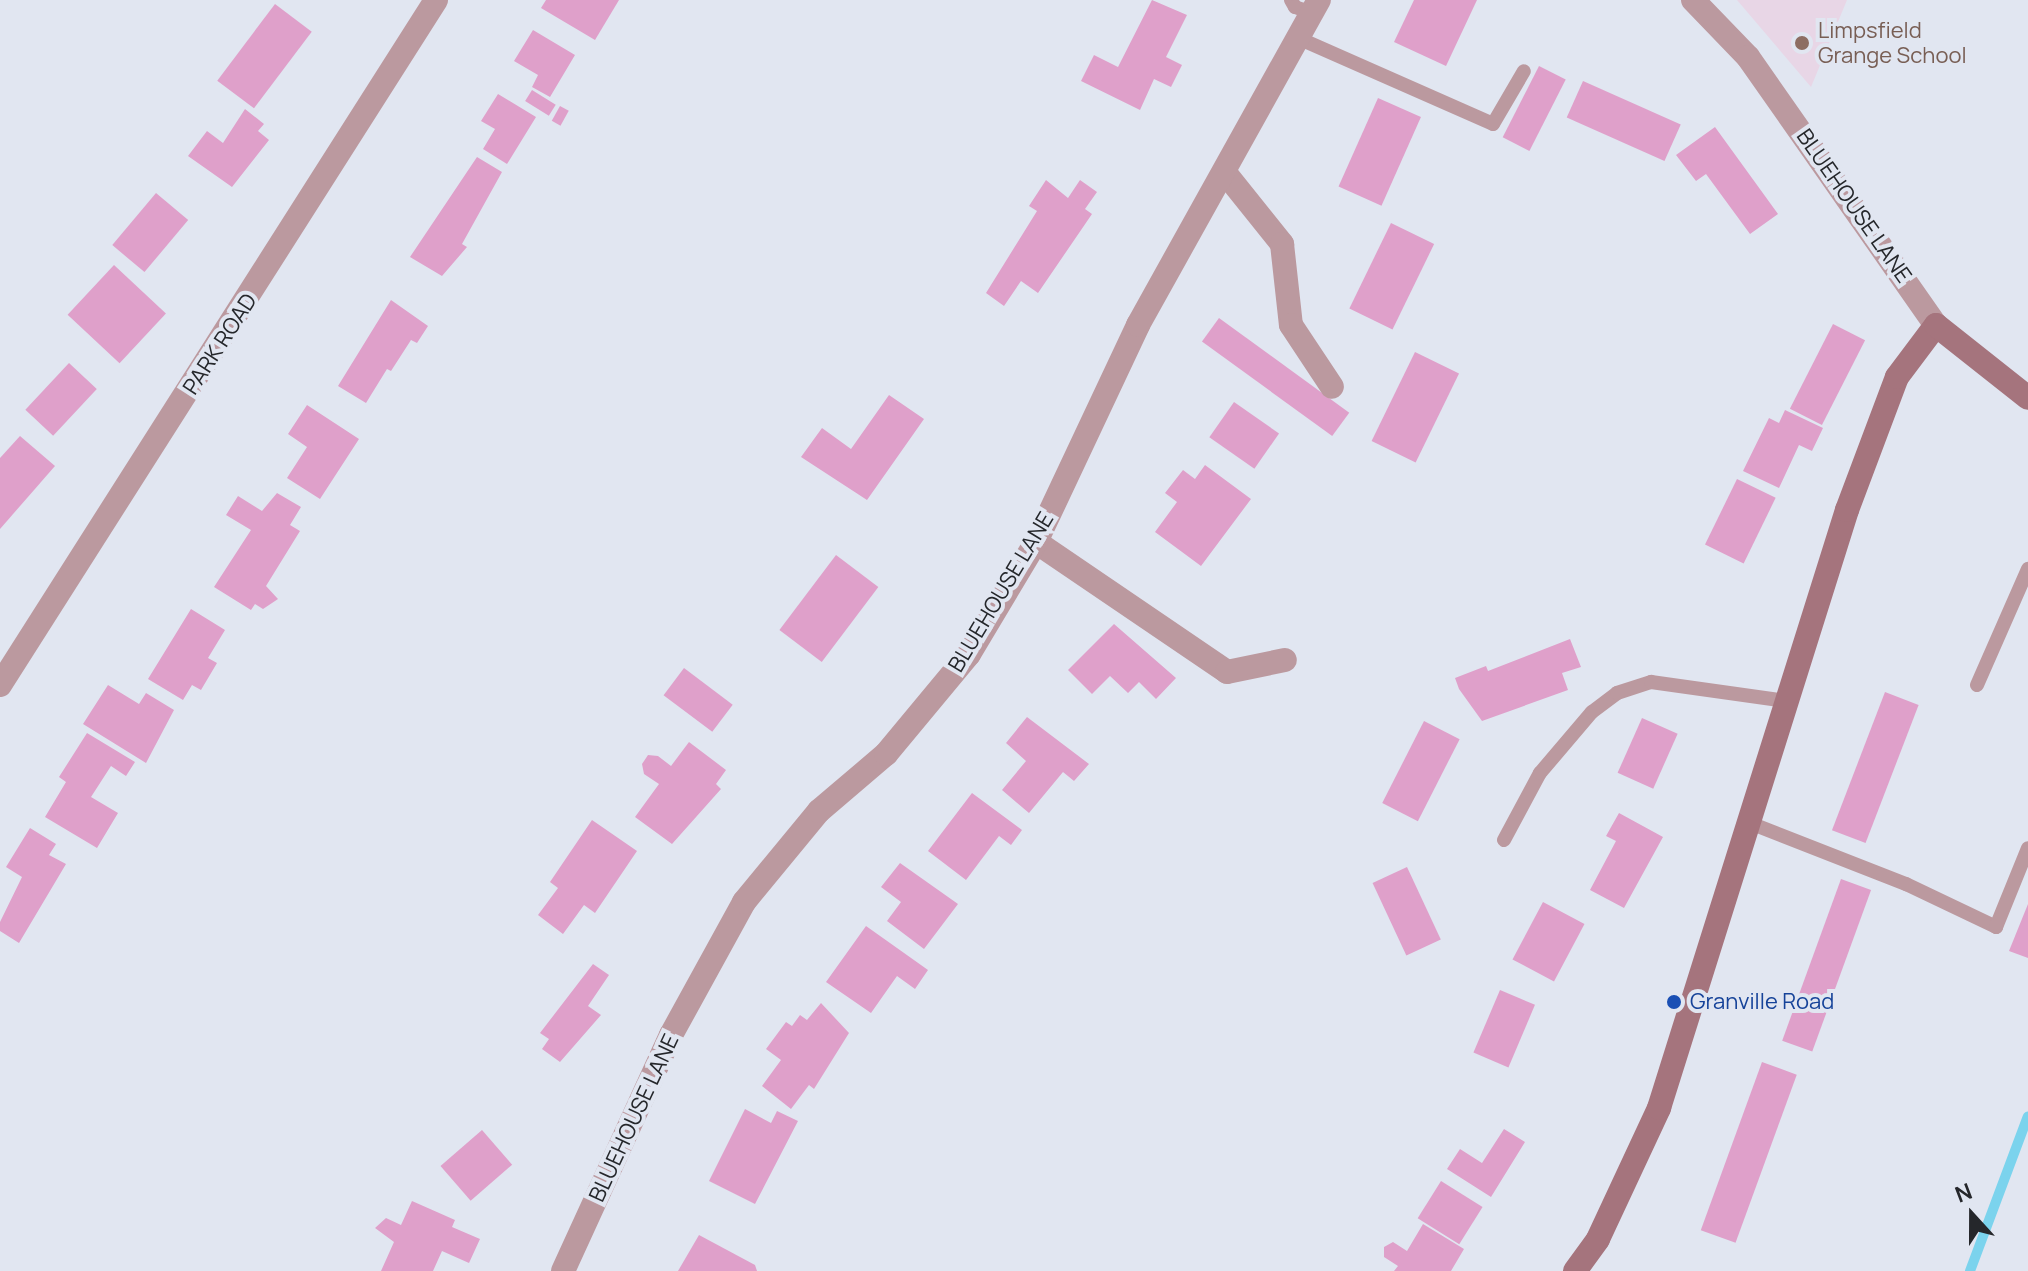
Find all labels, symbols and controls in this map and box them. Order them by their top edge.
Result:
place label: Limpsfield Grange School [1818,17,1967,68]
marker: Limpsfield Grange School [1793,34,1811,52]
street label: BLUEHOUSE LANE [1791,124,1917,288]
street label: PARK ROAD [177,288,263,400]
street label: BLUEHOUSE LANE [943,507,1059,677]
place label: Granville Road [1690,989,1834,1015]
marker: Granville Road [1665,993,1683,1011]
street label: BLUEHOUSE LANE [584,1030,684,1206]
north arrow [1932,1175,2012,1255]
text: N [1951,1176,1976,1209]

